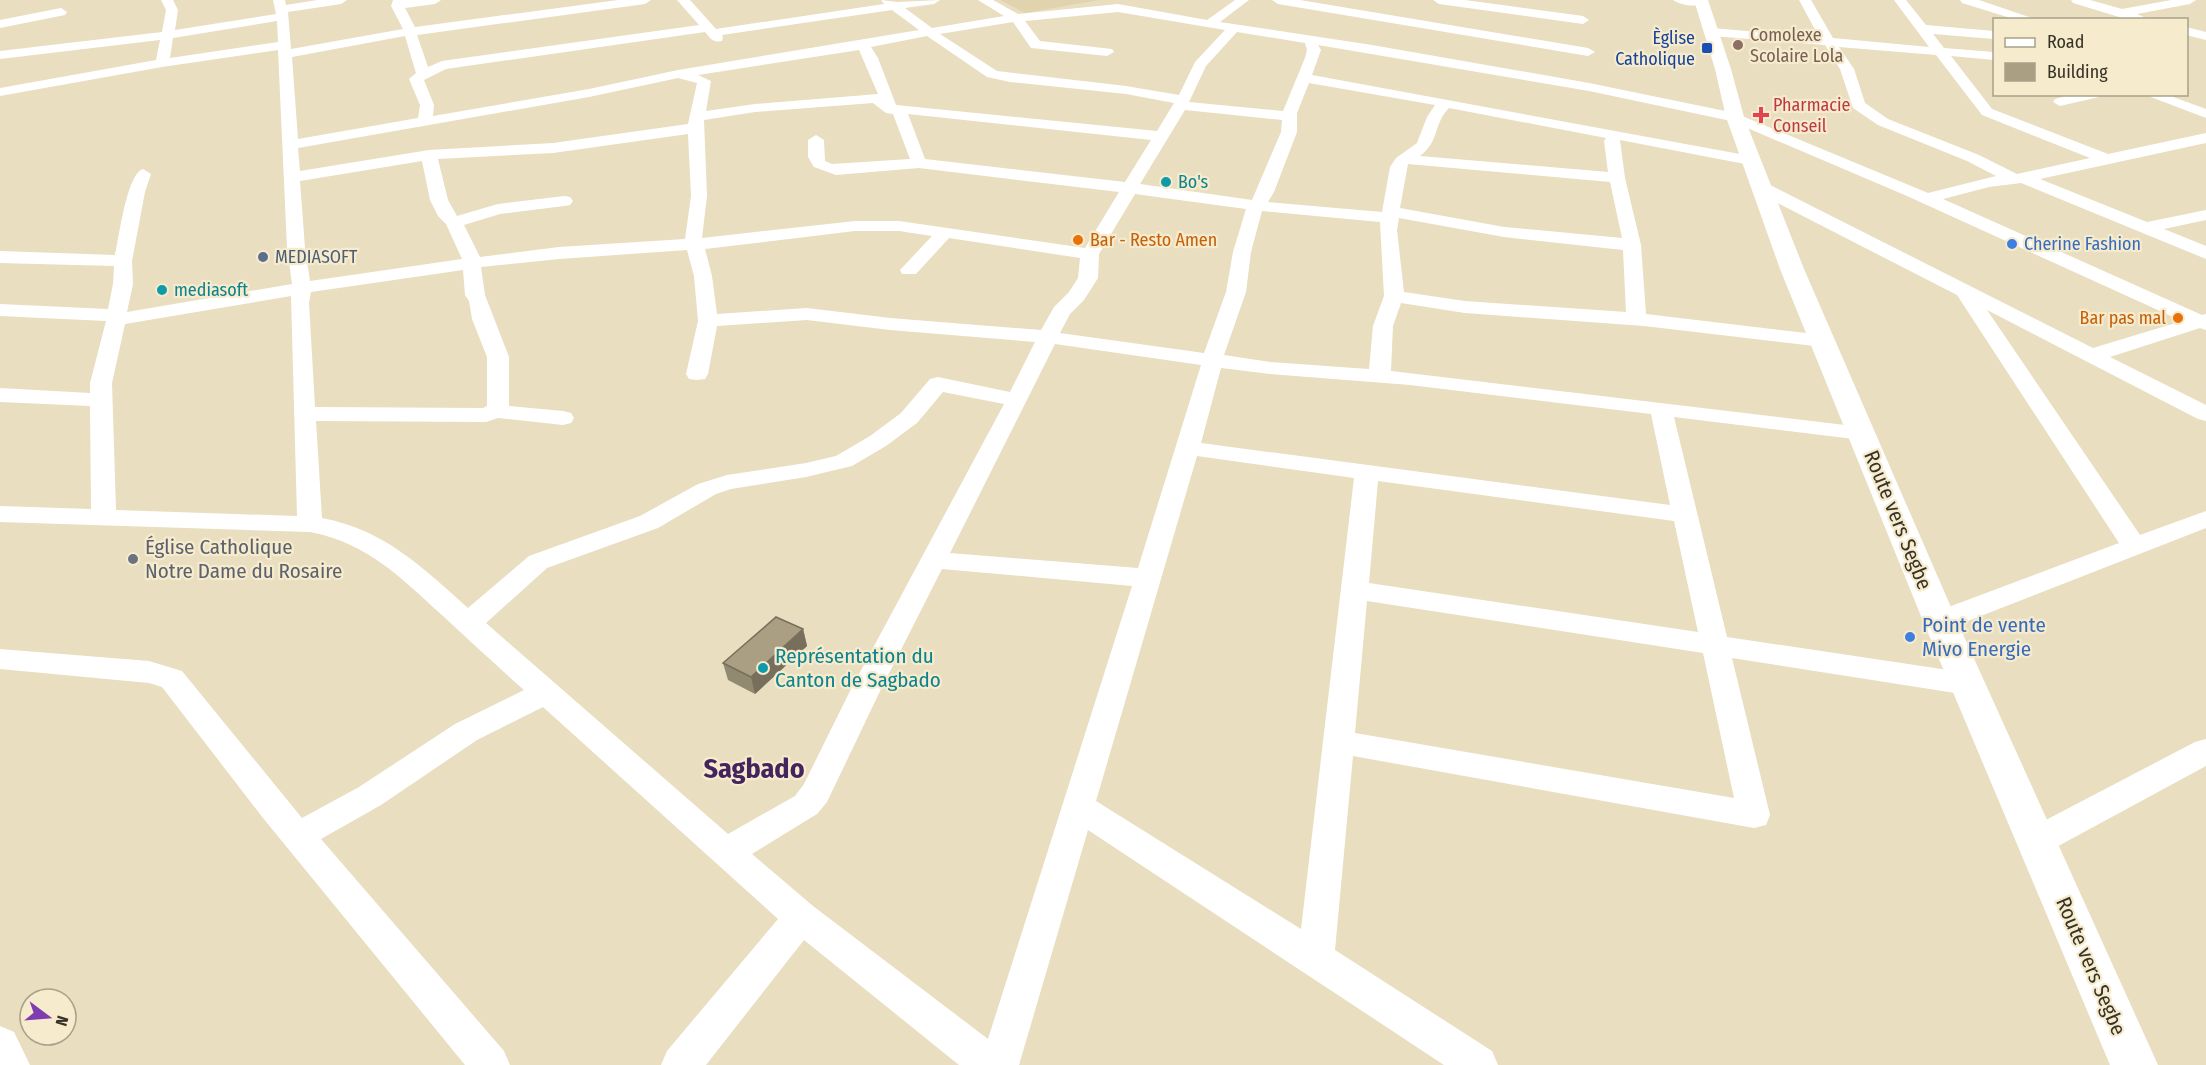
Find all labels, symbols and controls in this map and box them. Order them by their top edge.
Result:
legend [1993,18,2188,96]
place label: Comolexe Scolaire Lola [1750,24,1843,67]
place label: Èglise Catholique [1615,26,1695,70]
text: Road [2047,31,2084,53]
marker: Comolexe Scolaire Lola [1731,38,1745,52]
marker: Èglise Catholique [1700,41,1714,55]
text: Building [2047,61,2108,83]
place label: Pharmacie Conseil [1773,94,1851,137]
marker: Pharmacie Conseil [1754,108,1768,122]
place label: Bo's [1178,171,1209,193]
marker: Bo's [1159,175,1173,189]
place label: Bar - Resto Amen [1090,229,1217,251]
marker: Bar - Resto Amen [1071,233,1085,247]
place label: Cherine Fashion [2024,233,2141,255]
marker: Cherine Fashion [2005,237,2019,251]
place label: MEDIASOFT [275,246,358,268]
marker: MEDIASOFT [256,250,270,264]
place label: mediasoft [174,279,248,301]
marker: mediasoft [155,283,169,297]
place label: Bar pas mal [2080,307,2166,329]
marker: Bar pas mal [2171,311,2185,325]
street label: Route vers Segbe [1858,447,1938,593]
place label: Église Catholique Notre Dame du Rosaire [145,534,342,584]
marker: Église Catholique Notre Dame du Rosaire [126,552,140,566]
place label: Point de vente Mivo Energie [1922,612,2046,662]
marker: Point de vente Mivo Energie [1903,630,1917,644]
place label: Représentation du Canton de Sagbado [775,643,941,693]
marker: Représentation du Canton de Sagbado [756,661,770,675]
district label: Sagbado [703,752,805,785]
street label: Route vers Segbe [2050,893,2132,1039]
north arrow [18,987,78,1047]
text: N [51,1014,72,1028]

